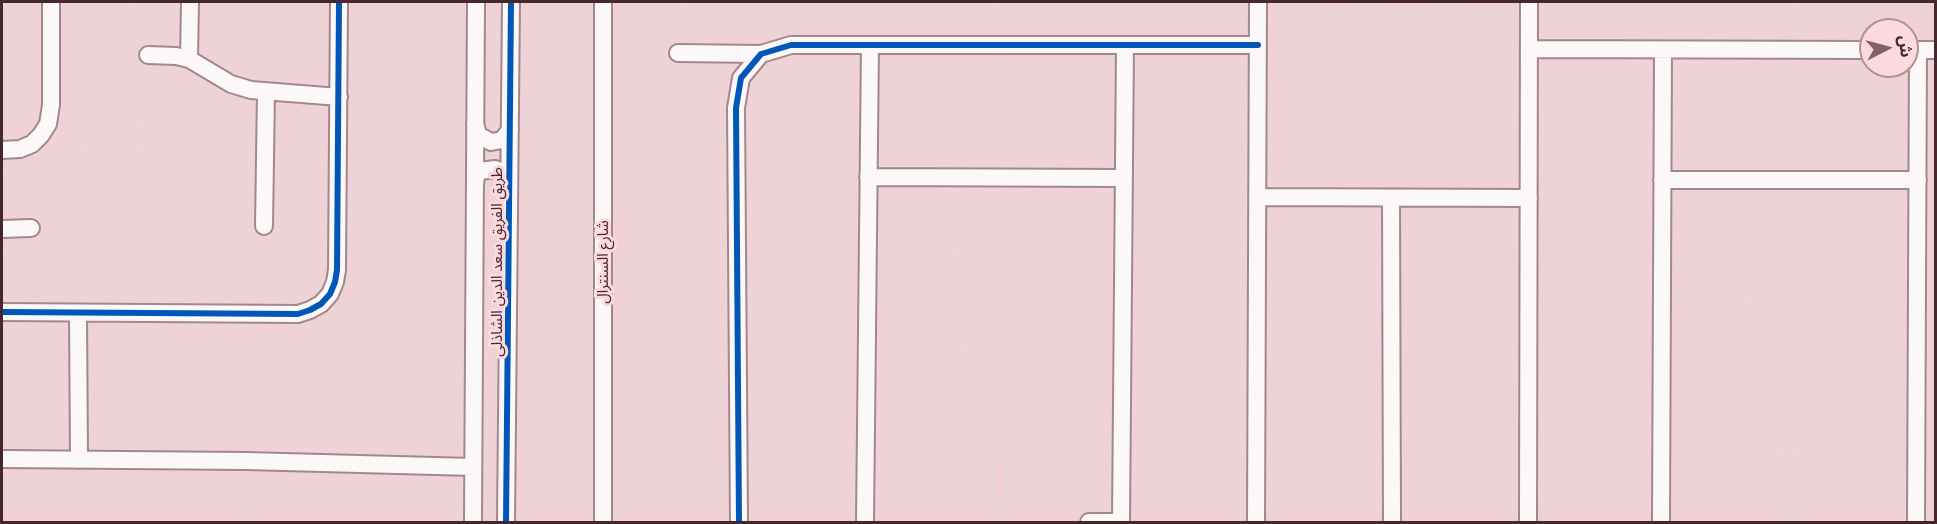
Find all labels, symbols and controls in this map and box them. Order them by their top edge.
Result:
north arrow [1859,18,1919,78]
text: ش [1895,34,1916,58]
street label: طريق الفريق سعد الدين الشاذلى [488,167,506,357]
street label: شارع السنترال [594,220,612,304]

